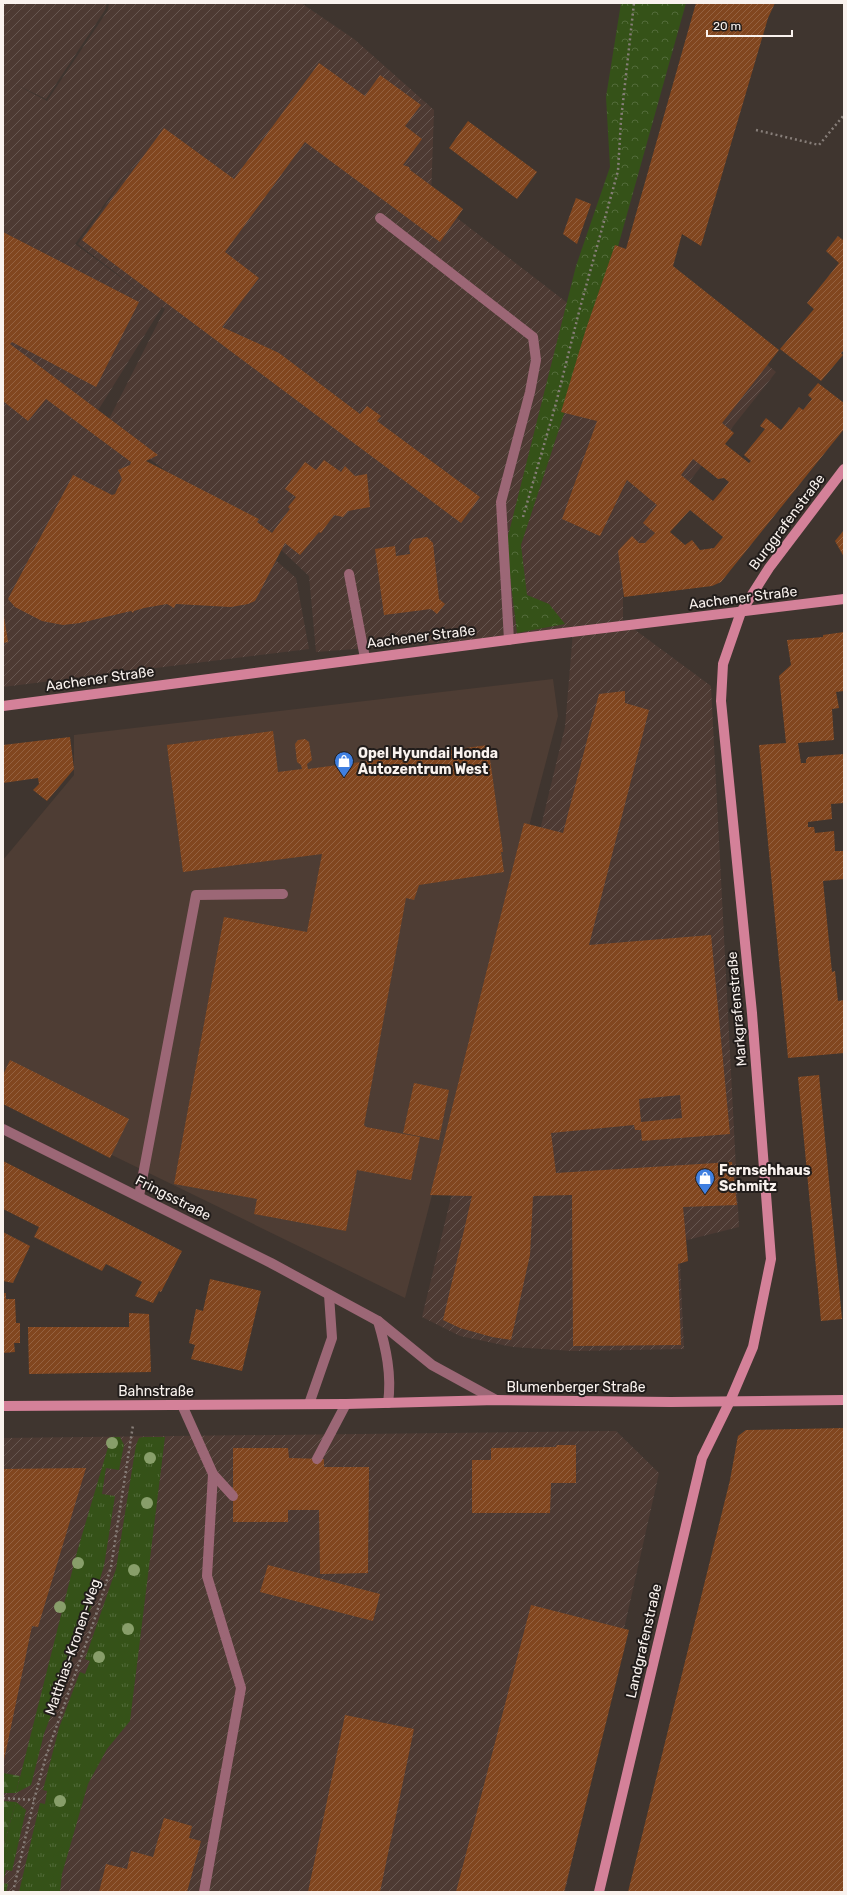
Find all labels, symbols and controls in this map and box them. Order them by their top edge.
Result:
scale bar [707,12,792,38]
text: 20 m [713,19,741,33]
street label: Burggrafenstraße [745,471,829,573]
street label: Aachener Straße [688,583,798,613]
street label: Aachener Straße [366,622,476,652]
street label: Aachener Straße [45,663,155,695]
place label: Opel Hyundai Honda Autozentrum West [358,745,498,778]
shop icon: Opel Hyundai Honda Autozentrum West [333,750,355,778]
street label: Markgrafenstraße [723,951,750,1067]
place label: Fernsehhaus Schmitz [719,1162,811,1195]
shop icon: Fernsehhaus Schmitz [694,1167,716,1195]
street label: Fringsstraße [132,1172,214,1224]
street label: Blumenberger Straße [506,1379,646,1396]
street label: Bahnstraße [118,1383,194,1400]
street label: Matthias-Kronen-Weg [42,1577,104,1717]
street label: Landgrafenstraße [623,1582,665,1700]

